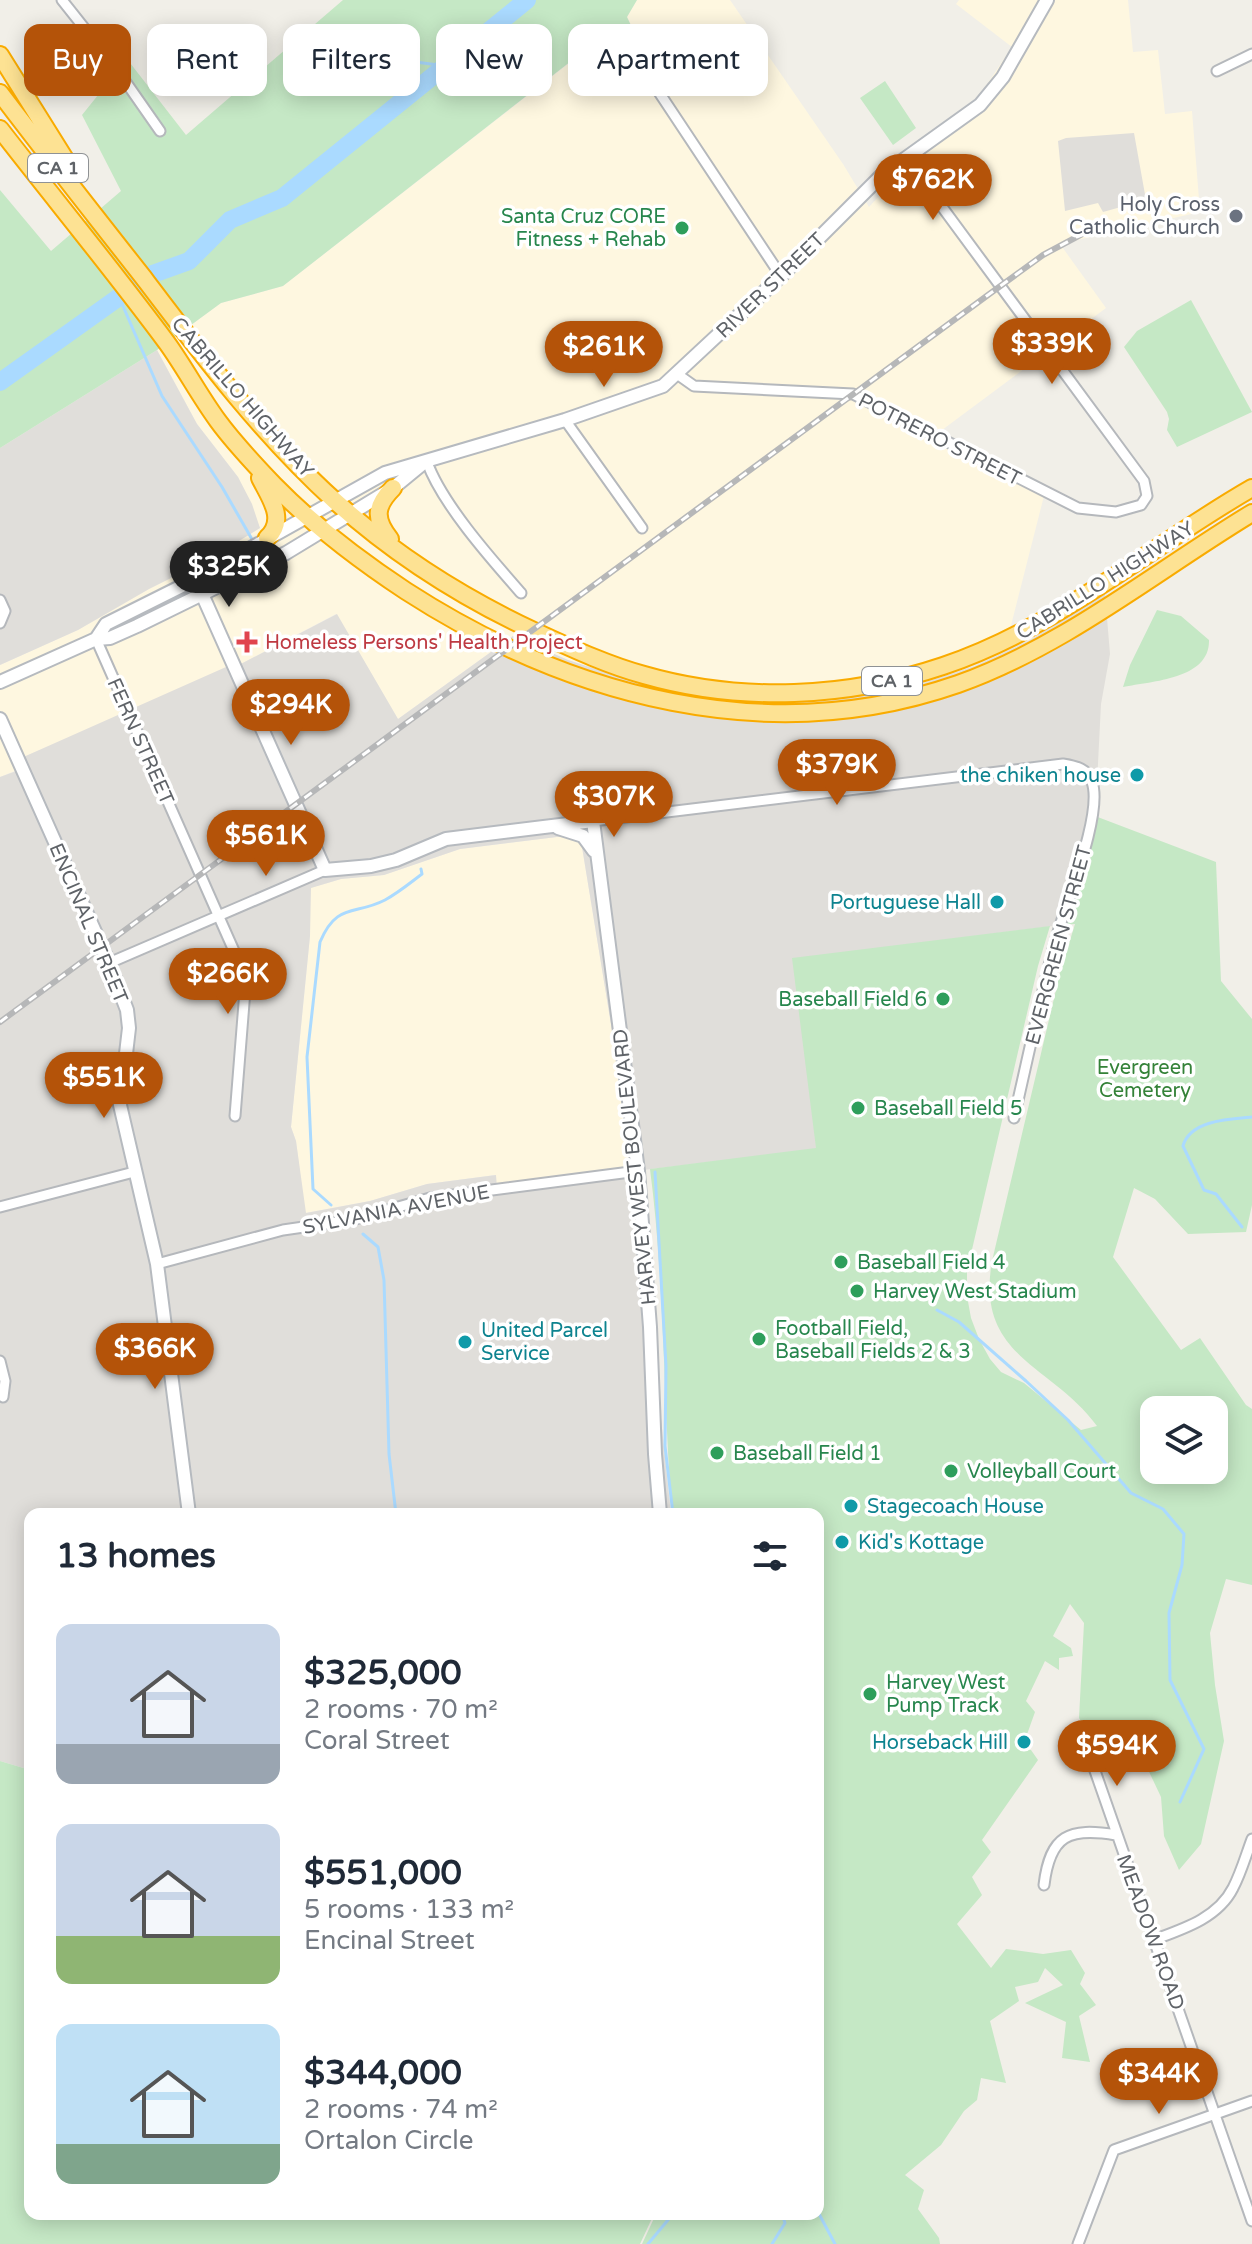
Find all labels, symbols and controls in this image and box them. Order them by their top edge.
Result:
chip: Buy [24,24,131,96]
chip: Rent [147,24,267,96]
chip: Filters [283,24,420,96]
chip: New [436,24,552,96]
chip: Apartment [568,24,768,96]
road number: CA 1 [28,154,88,182]
pin: $762K [877,154,989,222]
text: $762K [892,164,974,195]
place label: Holy Cross Catholic Church [1069,193,1220,240]
place label: Santa Cruz CORE Fitness + Rehab [501,205,666,252]
marker: Holy Cross Catholic Church [1227,207,1245,225]
marker: Santa Cruz CORE Fitness + Rehab [673,219,691,237]
street label: RIVER STREET [711,228,830,344]
street label: CABRILLO HIGHWAY [166,312,319,483]
pin: $339K [996,318,1108,386]
pin: $261K [548,321,660,389]
text: $339K [1011,328,1093,359]
text: $261K [563,331,645,362]
street label: POTRERO STREET [854,388,1025,491]
street label: CABRILLO HIGHWAY [1012,516,1199,645]
pin: $325K [173,541,285,609]
text: $325K [188,551,270,582]
marker: Homeless Persons' Health Project [236,631,258,653]
place label: Homeless Persons' Health Project [265,631,583,655]
road number: CA 1 [862,667,922,695]
street label: FERN STREET [101,674,179,808]
pin: $294K [235,679,347,747]
text: $294K [250,689,332,720]
pin: $379K [781,739,893,807]
text: $379K [796,749,878,780]
place label: the chiken house [960,764,1121,788]
marker: the chiken house [1128,766,1146,784]
pin: $307K [558,771,670,839]
text: $307K [573,781,655,812]
pin: $561K [210,810,322,878]
text: $561K [225,820,307,851]
street label: ENCINAL STREET [43,840,133,1007]
street label: EVERGREEN STREET [1021,843,1097,1048]
place label: Portuguese Hall [830,891,981,915]
marker: Portuguese Hall [988,893,1006,911]
pin: $266K [172,948,284,1016]
text: $266K [187,958,269,989]
place label: Baseball Field 6 [778,988,927,1012]
marker: Baseball Field 6 [934,990,952,1008]
street label: HARVEY WEST BOULEVARD [609,1028,661,1306]
pin: $551K [48,1052,160,1120]
park label: Evergreen Cemetery [1097,1056,1193,1103]
text: $551K [63,1062,145,1093]
place label: Baseball Field 5 [874,1097,1023,1121]
marker: Baseball Field 5 [849,1099,867,1117]
street label: SYLVANIA AVENUE [301,1180,492,1240]
place label: Baseball Field 4 [857,1251,1006,1275]
marker: Baseball Field 4 [832,1253,850,1271]
place label: Harvey West Stadium [873,1280,1077,1304]
marker: Harvey West Stadium [848,1282,866,1300]
place label: Football Field, Baseball Fields 2 & 3 [775,1317,971,1364]
place label: United Parcel Service [481,1319,608,1366]
pin: $366K [99,1323,211,1391]
marker: Football Field, Baseball Fields 2 & 3 [750,1330,768,1348]
text: $366K [114,1333,196,1364]
marker: United Parcel Service [456,1333,474,1351]
map controls [1140,1396,1228,1484]
button: layers [1140,1396,1228,1484]
place label: Baseball Field 1 [733,1442,882,1466]
marker: Baseball Field 1 [708,1444,726,1462]
place label: Volleyball Court [967,1460,1116,1484]
marker: Volleyball Court [942,1462,960,1480]
place label: Stagecoach House [867,1495,1044,1519]
marker: Stagecoach House [842,1497,860,1515]
place label: Kid's Kottage [858,1531,984,1555]
marker: Kid's Kottage [833,1533,851,1551]
icon: filters [748,1534,792,1578]
text: 13 homes [56,1536,216,1577]
text: $325,000 [304,1653,462,1694]
icon: home [120,1656,216,1752]
place label: Harvey West Pump Track [886,1671,1006,1718]
marker: Harvey West Pump Track [861,1685,879,1703]
text: 2 rooms · 70 m² [304,1694,498,1725]
pin: $594K [1061,1720,1173,1788]
text: Coral Street [304,1725,450,1756]
text: $594K [1076,1730,1158,1761]
place label: Horseback Hill [872,1731,1008,1755]
marker: Horseback Hill [1015,1733,1033,1751]
street label: MEADOW ROAD [1111,1851,1189,2013]
text: $551,000 [304,1853,462,1894]
icon: home [120,1856,216,1952]
text: 5 rooms · 133 m² [304,1894,514,1925]
text: Encinal Street [304,1925,475,1956]
pin: $344K [1103,2048,1215,2116]
text: $344,000 [304,2053,462,2094]
icon: home [120,2056,216,2152]
text: $344K [1118,2058,1200,2089]
text: 2 rooms · 74 m² [304,2094,498,2125]
text: Ortalon Circle [304,2125,473,2156]

